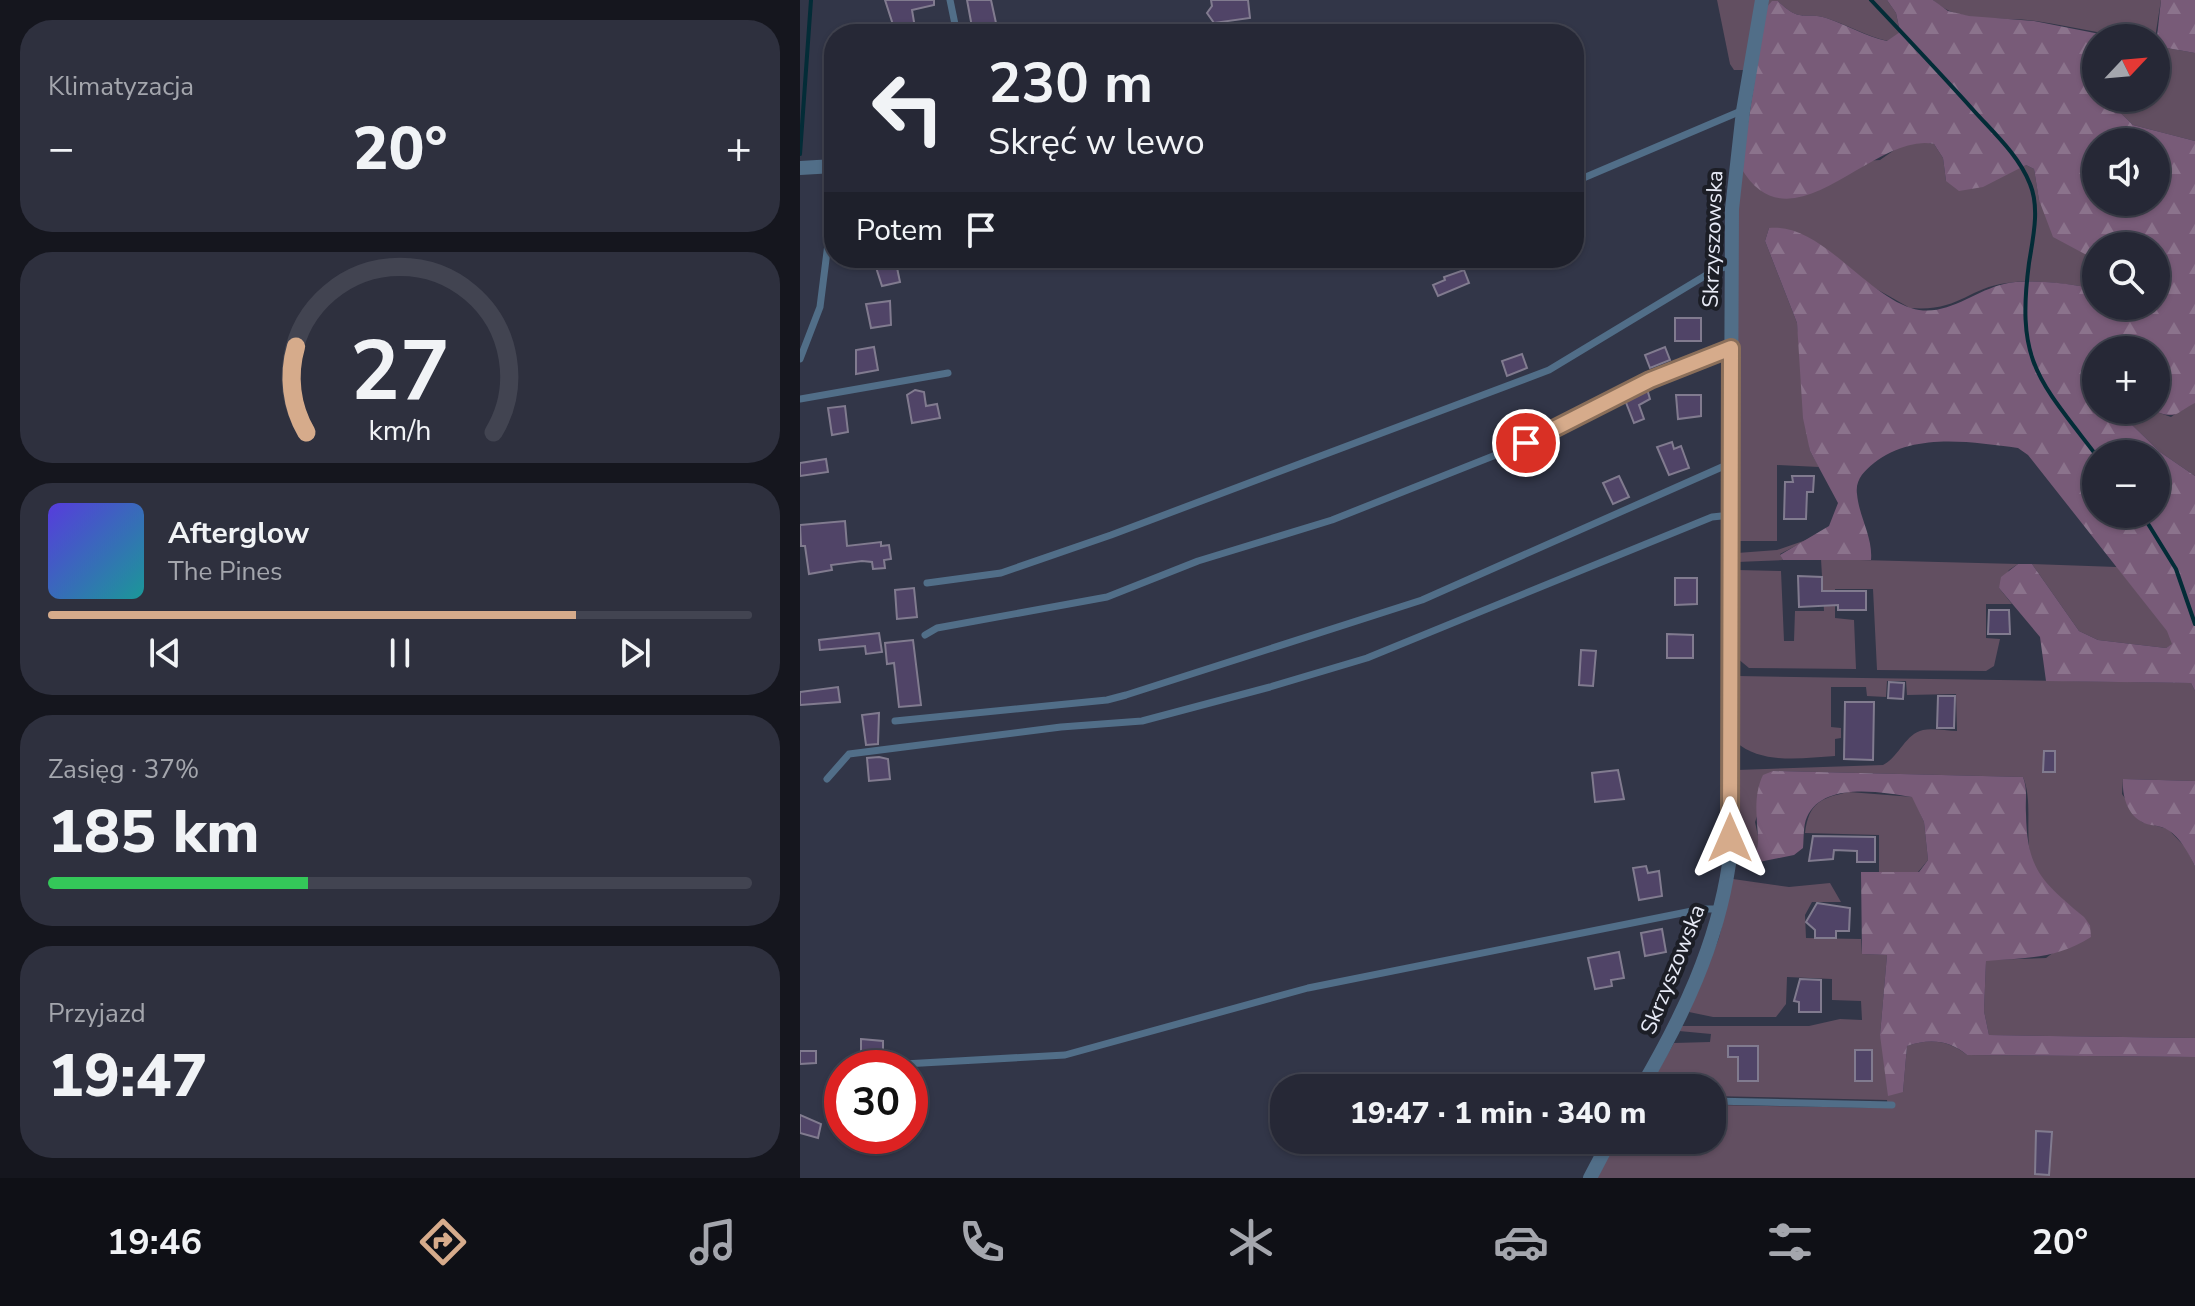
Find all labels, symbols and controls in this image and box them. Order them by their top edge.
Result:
north arrow [2082,24,2170,112]
map controls [2082,24,2170,528]
text: 230 m [988,45,1153,122]
icon: left [856,56,960,160]
text: Klimatyzacja [48,69,194,104]
text: 20° [352,108,448,190]
text: Skręć w lewo [988,118,1205,167]
text: − [48,119,74,179]
text: + [726,119,752,179]
button: sound [2082,128,2170,216]
street label: Skrzyszowska [1696,170,1730,308]
icon: arrive [959,208,1003,252]
text: Potem [856,210,943,251]
button: search [2082,232,2170,320]
text: 27 [350,315,450,428]
button: + [2082,336,2170,424]
pin [1492,409,1560,477]
text: km/h [369,412,431,451]
icon: arrive [1504,421,1548,465]
button: − [2082,440,2170,528]
text: Afterglow [168,513,309,554]
text: The Pines [168,554,283,589]
icon: previous [143,631,187,675]
icon: pause [378,631,422,675]
icon: next [613,631,657,675]
text: Zasięg · 37% [48,752,199,787]
text: 185 km [48,791,260,873]
position arrow [1688,796,1772,880]
street label: Skrzyszowska [1633,900,1713,1039]
text: Przyjazd [48,996,146,1031]
text: 19:47 [48,1035,208,1117]
speed limit sign: 30 [824,1050,928,1154]
text: 19:47 · 1 min · 340 m [1350,1093,1646,1134]
icon: directions [415,1214,471,1270]
icon: music [685,1214,741,1270]
icon: phone [954,1214,1010,1270]
icon: climate [1223,1214,1279,1270]
icon: car [1493,1214,1549,1270]
icon: filters [1762,1214,1818,1270]
text: 19:46 [107,1218,202,1267]
text: 20° [2031,1218,2088,1267]

